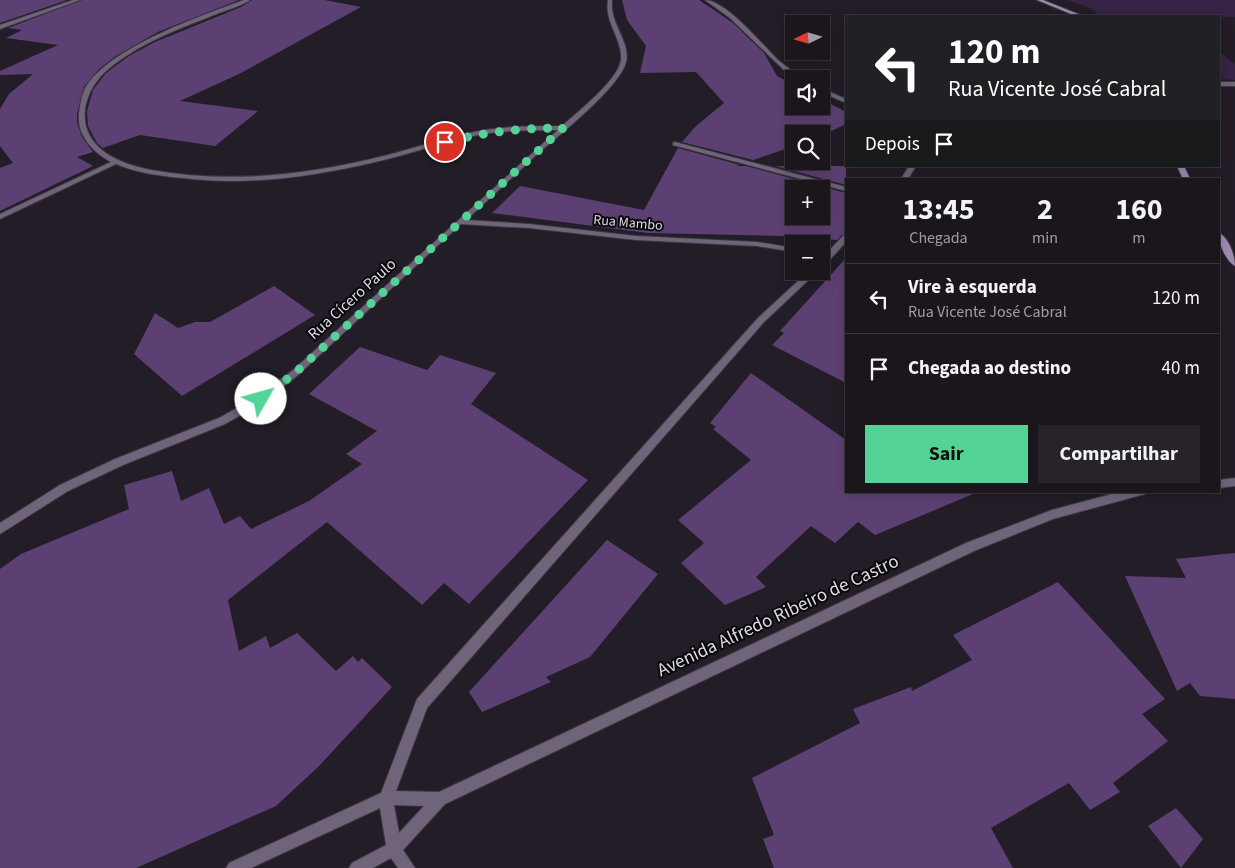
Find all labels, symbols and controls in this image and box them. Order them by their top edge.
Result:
north arrow [785,15,830,60]
map controls [785,15,830,280]
text: 120 m [948,27,1040,77]
icon: left [865,35,930,100]
button: sound [785,70,830,115]
text: Rua Vicente José Cabral [948,73,1166,105]
pin [424,121,466,163]
button: search [785,125,830,170]
icon: arrive [431,128,459,156]
icon: arrive [930,130,958,158]
text: Depois [865,131,920,158]
button: + [785,180,830,225]
text: 13:45 [902,188,975,231]
text: 2 [1037,188,1053,231]
text: 160 [1115,188,1163,231]
street label: Rua Mambo [592,210,664,236]
text: Chegada [909,227,968,249]
text: min [1032,227,1058,249]
text: m [1132,227,1146,249]
button: − [785,235,830,280]
street label: Rua Cícero Paulo [303,253,401,345]
text: Vire à esquerda [908,274,1037,301]
icon: left [865,285,893,313]
text: 120 m [1152,285,1200,312]
text: Rua Vicente José Cabral [908,301,1067,323]
icon: arrive [865,355,893,383]
text: Chegada ao destino [908,355,1071,382]
text: 40 m [1162,355,1200,382]
position arrow [234,372,286,424]
button: Sair [865,425,1028,483]
button: Compartilhar [1038,425,1200,483]
street label: Avenida Alfredo Ribeiro de Castro [653,548,903,684]

